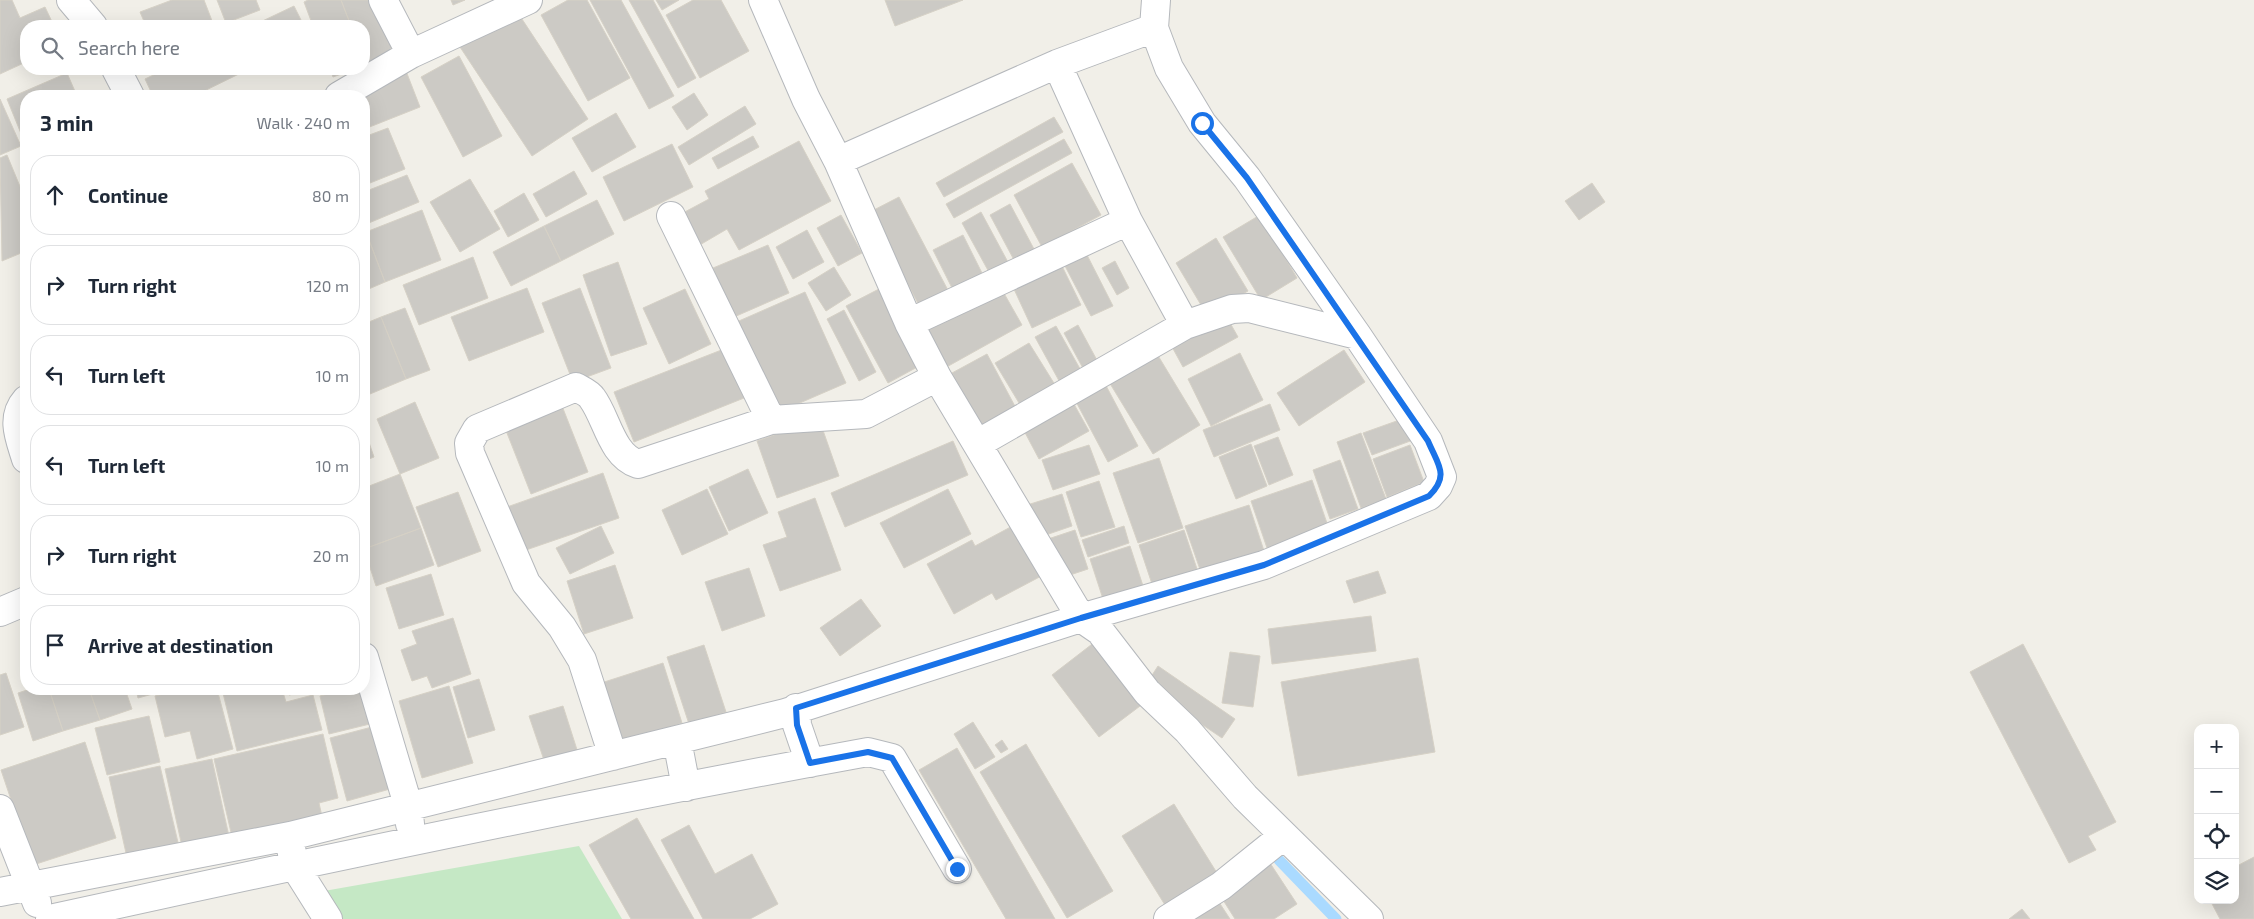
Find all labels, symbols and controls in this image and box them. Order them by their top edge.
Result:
search box [20,20,370,75]
icon: search [38,34,66,62]
text: Search here [78,36,180,59]
text: 3 min [40,110,93,135]
route start [1191,112,1214,135]
text: Walk · 240 m [257,113,350,132]
icon: ahead [41,181,69,209]
text: Continue [88,184,168,207]
text: 80 m [312,186,349,205]
icon: right [41,271,69,299]
text: Turn right [88,274,176,297]
text: 120 m [306,276,349,295]
icon: left [41,361,69,389]
text: Turn left [88,364,165,387]
text: 10 m [315,366,349,385]
icon: left [41,451,69,479]
text: Turn left [88,454,165,477]
text: 10 m [315,456,349,475]
icon: right [41,541,69,569]
text: Turn right [88,544,176,567]
text: 20 m [313,546,349,565]
icon: arrive [41,631,69,659]
text: Arrive at destination [88,634,273,657]
map controls [2194,724,2239,904]
button: + [2194,724,2239,769]
button: − [2194,769,2239,814]
button: locate [2194,814,2239,859]
route end [946,858,969,881]
button: layers [2194,859,2239,904]

